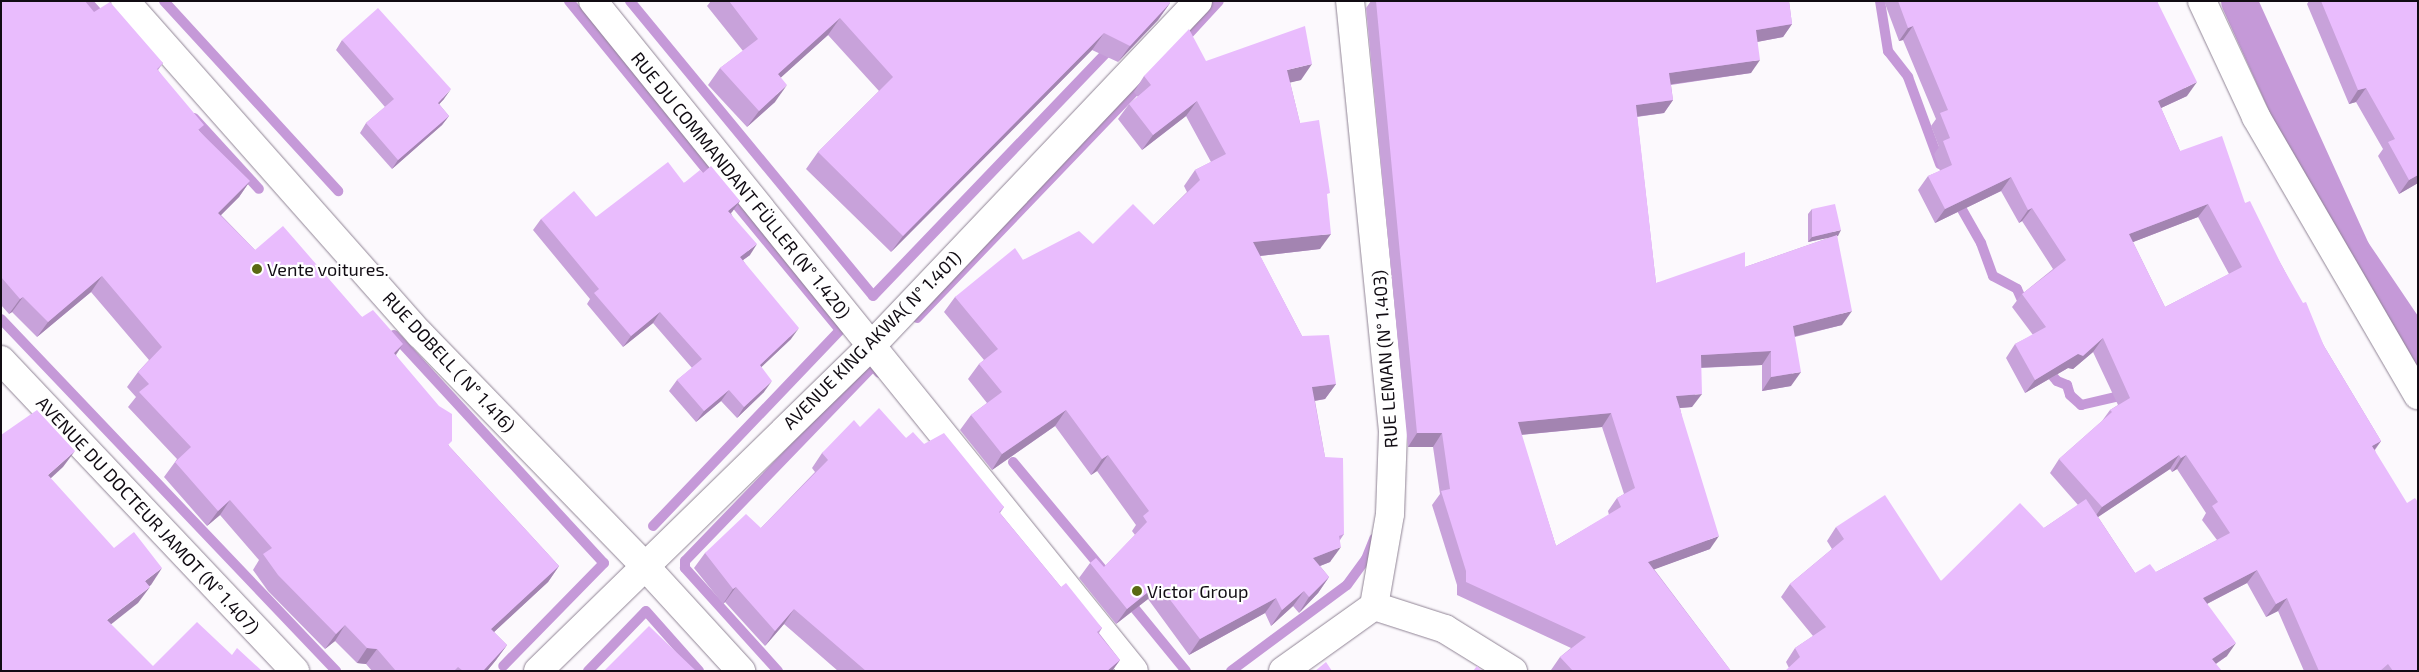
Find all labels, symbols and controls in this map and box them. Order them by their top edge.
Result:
street label: RUE DU COMMANDANT FÜLLER (N° 1.420) [627,47,855,323]
street label: AVENUE KING AKWA( N° 1.401) [778,246,966,434]
place label: Vente voitures. [267,258,389,280]
marker: Vente voitures. [251,263,263,275]
street label: RUE LEMAN (N° 1.403) [1368,269,1402,449]
street label: RUE DOBELL ( N° 1.416) [378,287,520,437]
street label: AVENUE DU DOCTEUR JAMOT (N° 1.407) [32,391,264,639]
place label: Victor Group [1147,580,1249,602]
marker: Victor Group [1131,585,1143,597]

